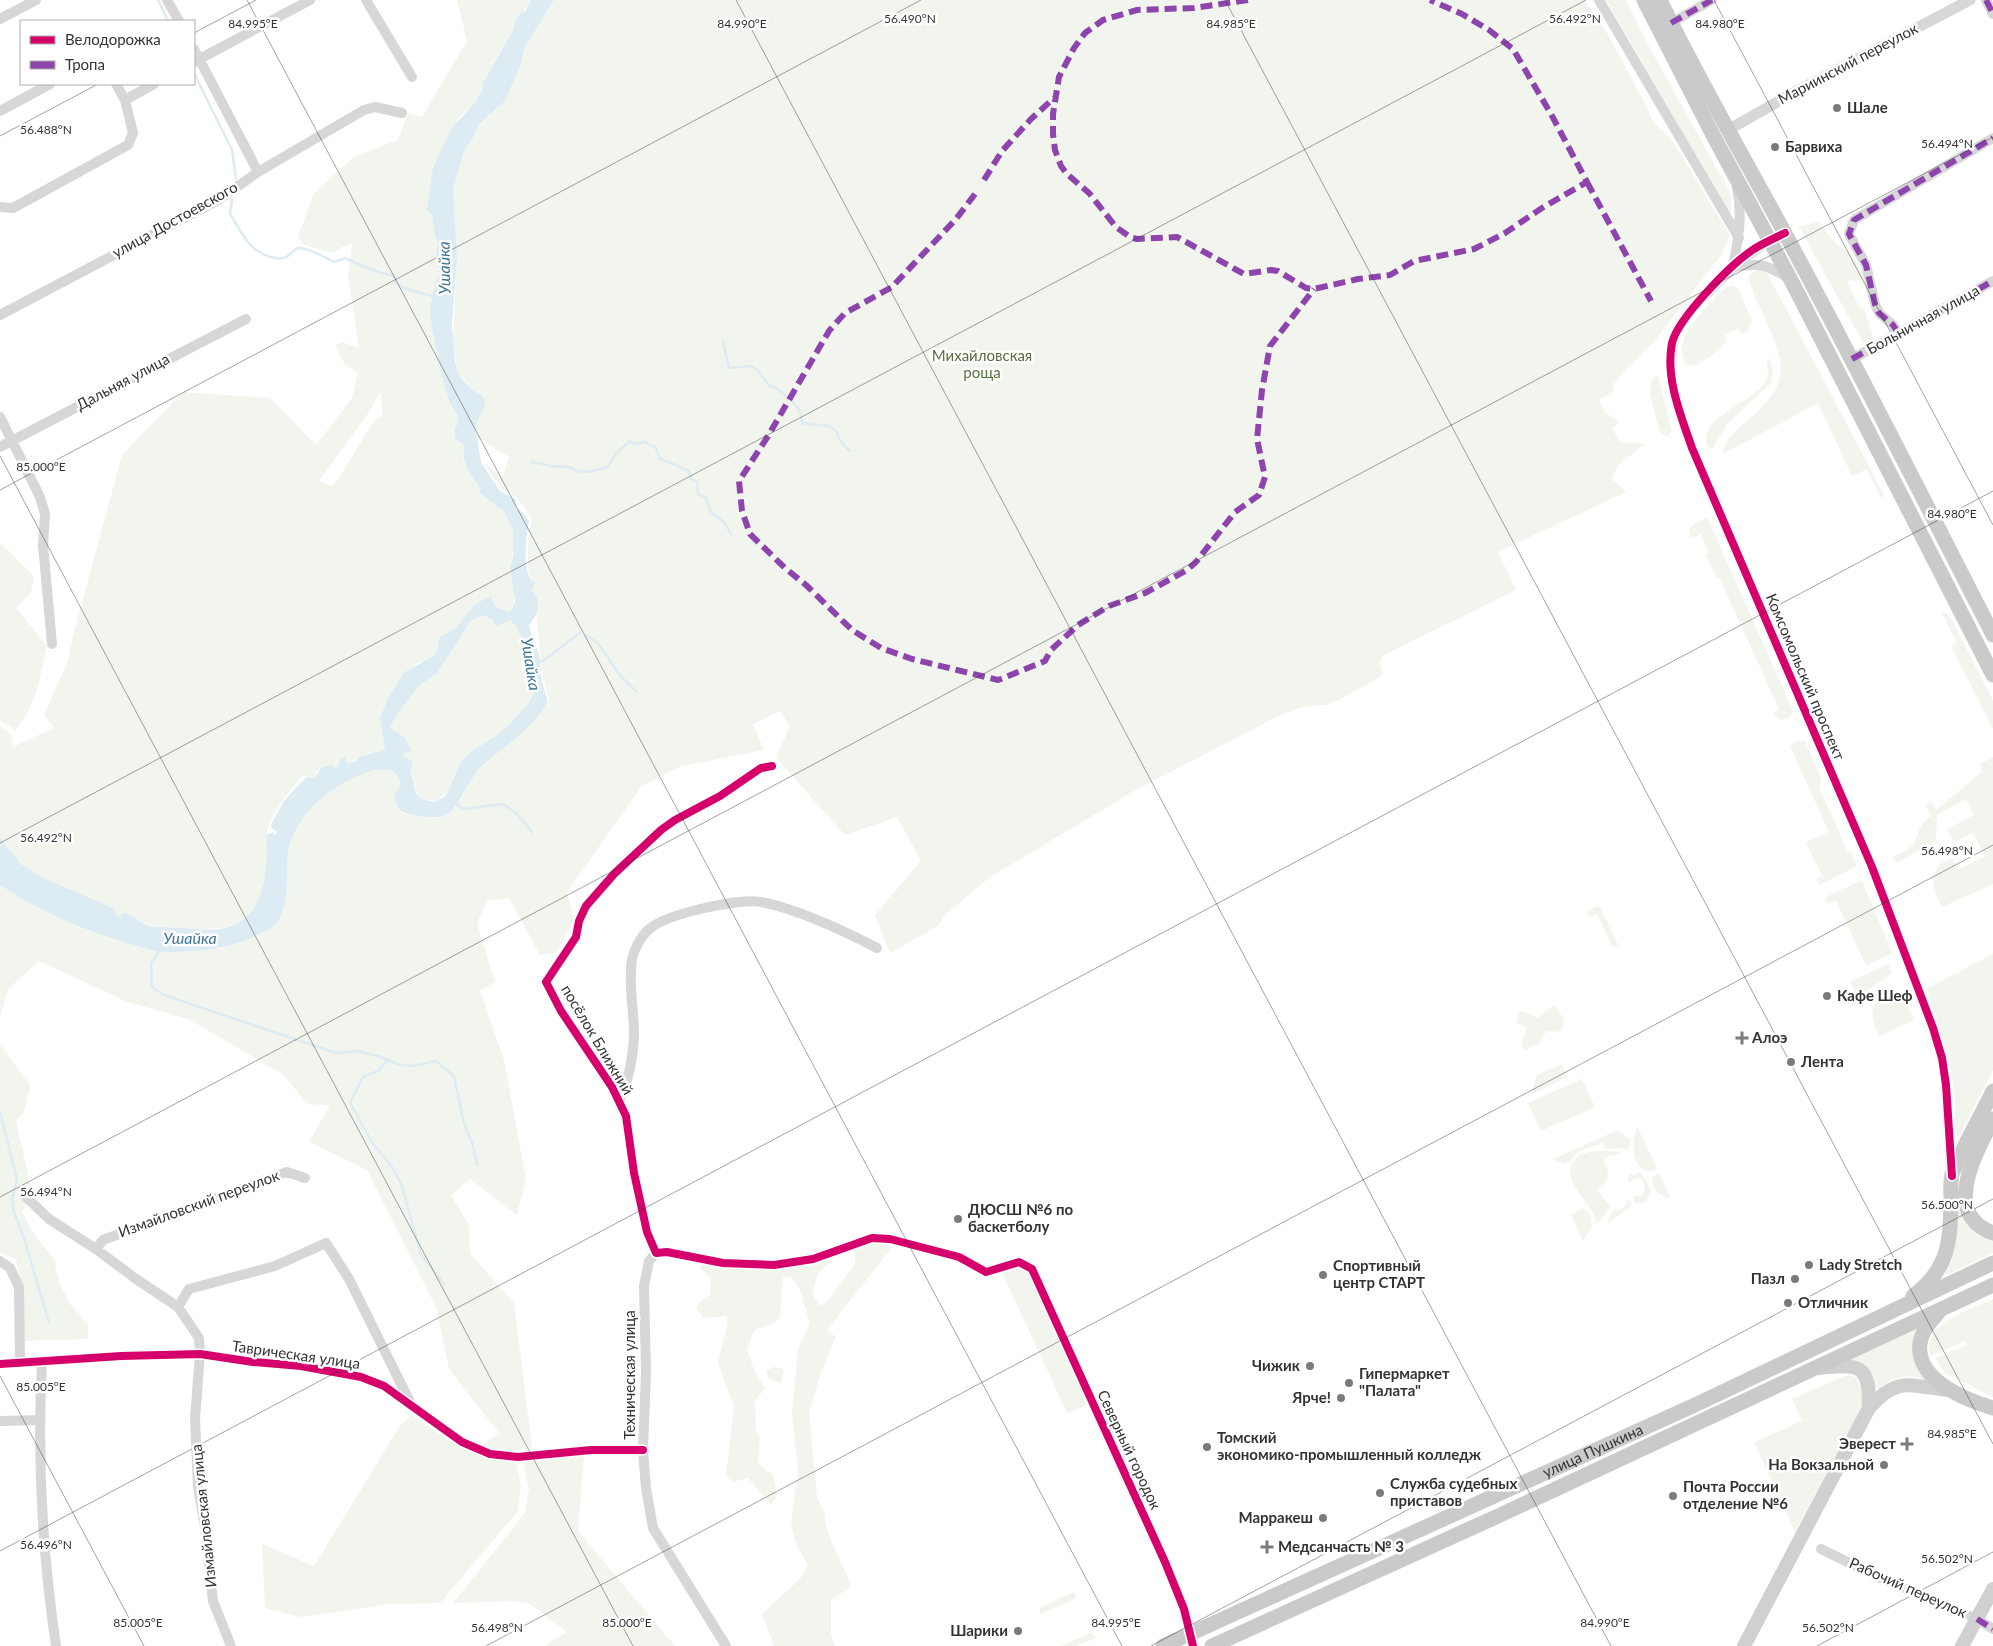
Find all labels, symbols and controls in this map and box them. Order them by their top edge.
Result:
text: 56.490°N [884,11,936,26]
text: 56.492°N [1549,11,1601,26]
text: 84.995°E [228,16,278,31]
text: 84.990°E [717,16,767,31]
text: 84.985°E [1206,16,1256,31]
text: 84.980°E [1695,16,1745,31]
street label: Мариинский переулок [1774,18,1921,108]
legend [20,20,195,85]
text: Велодорожка [65,30,161,48]
text: Тропа [65,55,105,73]
place label: Шале [1847,98,1888,116]
marker: Шале [1831,102,1843,114]
text: 56.488°N [20,122,72,137]
text: 56.494°N [1921,136,1973,151]
place label: Барвиха [1785,137,1842,155]
marker: Барвиха [1769,141,1781,153]
street label: улица Достоевского [109,177,240,261]
water label: Ушайка [434,241,453,295]
street label: Больничная улица [1863,281,1982,358]
park label: Михайловская роща [932,346,1032,381]
street label: Дальняя улица [73,349,172,413]
text: 85.000°E [16,459,66,474]
text: 84.980°E [1927,506,1977,521]
street label: Комсомольский проспект [1763,591,1849,763]
water label: Ушайка [518,636,545,692]
text: 56.492°N [20,830,72,845]
text: 56.498°N [1921,843,1973,858]
water label: Ушайка [163,928,217,947]
street label: посёлок Ближний [558,981,638,1098]
place label: Кафе Шеф [1837,986,1913,1004]
marker: Кафе Шеф [1821,990,1833,1002]
place label: Алоэ [1751,1028,1787,1046]
marker: Алоэ [1736,1032,1748,1044]
place label: Лента [1800,1052,1844,1070]
marker: Лента [1785,1056,1797,1068]
street label: Измайловский переулок [116,1165,282,1241]
text: 56.494°N [20,1184,72,1199]
text: 56.500°N [1921,1197,1973,1212]
place label: ДЮСШ №6 по баскетболу [968,1200,1073,1235]
marker: ДЮСШ №6 по баскетболу [952,1213,964,1225]
place label: Lady Stretch [1819,1255,1902,1273]
place label: Спортивный центр СТАРТ [1333,1256,1425,1291]
marker: Lady Stretch [1803,1259,1815,1271]
marker: Спортивный центр СТАРТ [1317,1269,1329,1281]
place label: Пазл [1751,1269,1785,1287]
marker: Пазл [1789,1273,1801,1285]
place label: Отличник [1798,1293,1869,1311]
marker: Отличник [1782,1297,1794,1309]
street label: Техническая улица [620,1310,638,1440]
street label: Таврическая улица [231,1336,361,1372]
place label: Чижик [1252,1356,1301,1374]
marker: Чижик [1304,1360,1316,1372]
place label: Гипермаркет "Палата" [1359,1364,1450,1399]
marker: Гипермаркет "Палата" [1343,1377,1355,1389]
text: 85.005°E [16,1379,66,1394]
street label: Северный городок [1094,1387,1166,1512]
place label: Ярче! [1291,1388,1331,1406]
marker: Ярче! [1335,1392,1347,1404]
street label: улица Пушкина [1540,1420,1645,1481]
text: 84.985°E [1927,1426,1977,1441]
place label: Томский экономико-промышленный колледж [1217,1428,1482,1463]
place label: Эверест [1839,1434,1896,1452]
marker: Эверест [1900,1437,1914,1451]
marker: Томский экономико-промышленный колледж [1201,1441,1213,1453]
street label: Измайловская улица [187,1444,219,1589]
place label: На Вокзальной [1768,1455,1874,1473]
marker: На Вокзальной [1878,1459,1890,1471]
place label: Служба судебных приставов [1390,1474,1517,1509]
place label: Почта России отделение №6 [1683,1477,1788,1512]
marker: Служба судебных приставов [1374,1487,1386,1499]
marker: Почта России отделение №6 [1667,1490,1679,1502]
place label: Марракеш [1238,1508,1313,1526]
marker: Марракеш [1317,1512,1329,1524]
text: 56.496°N [20,1537,72,1552]
place label: Медсанчасть № 3 [1278,1537,1404,1555]
marker: Медсанчасть № 3 [1260,1540,1274,1554]
text: 56.502°N [1921,1551,1973,1566]
street label: Рабочий переулок [1847,1553,1970,1621]
text: 85.005°E [113,1615,163,1630]
text: 85.000°E [602,1615,652,1630]
text: 84.995°E [1091,1615,1141,1630]
text: 84.990°E [1580,1615,1630,1630]
text: 56.498°N [471,1620,523,1635]
text: 56.502°N [1802,1620,1854,1635]
place label: Шарики [950,1621,1008,1639]
marker: Шарики [1012,1625,1024,1637]

